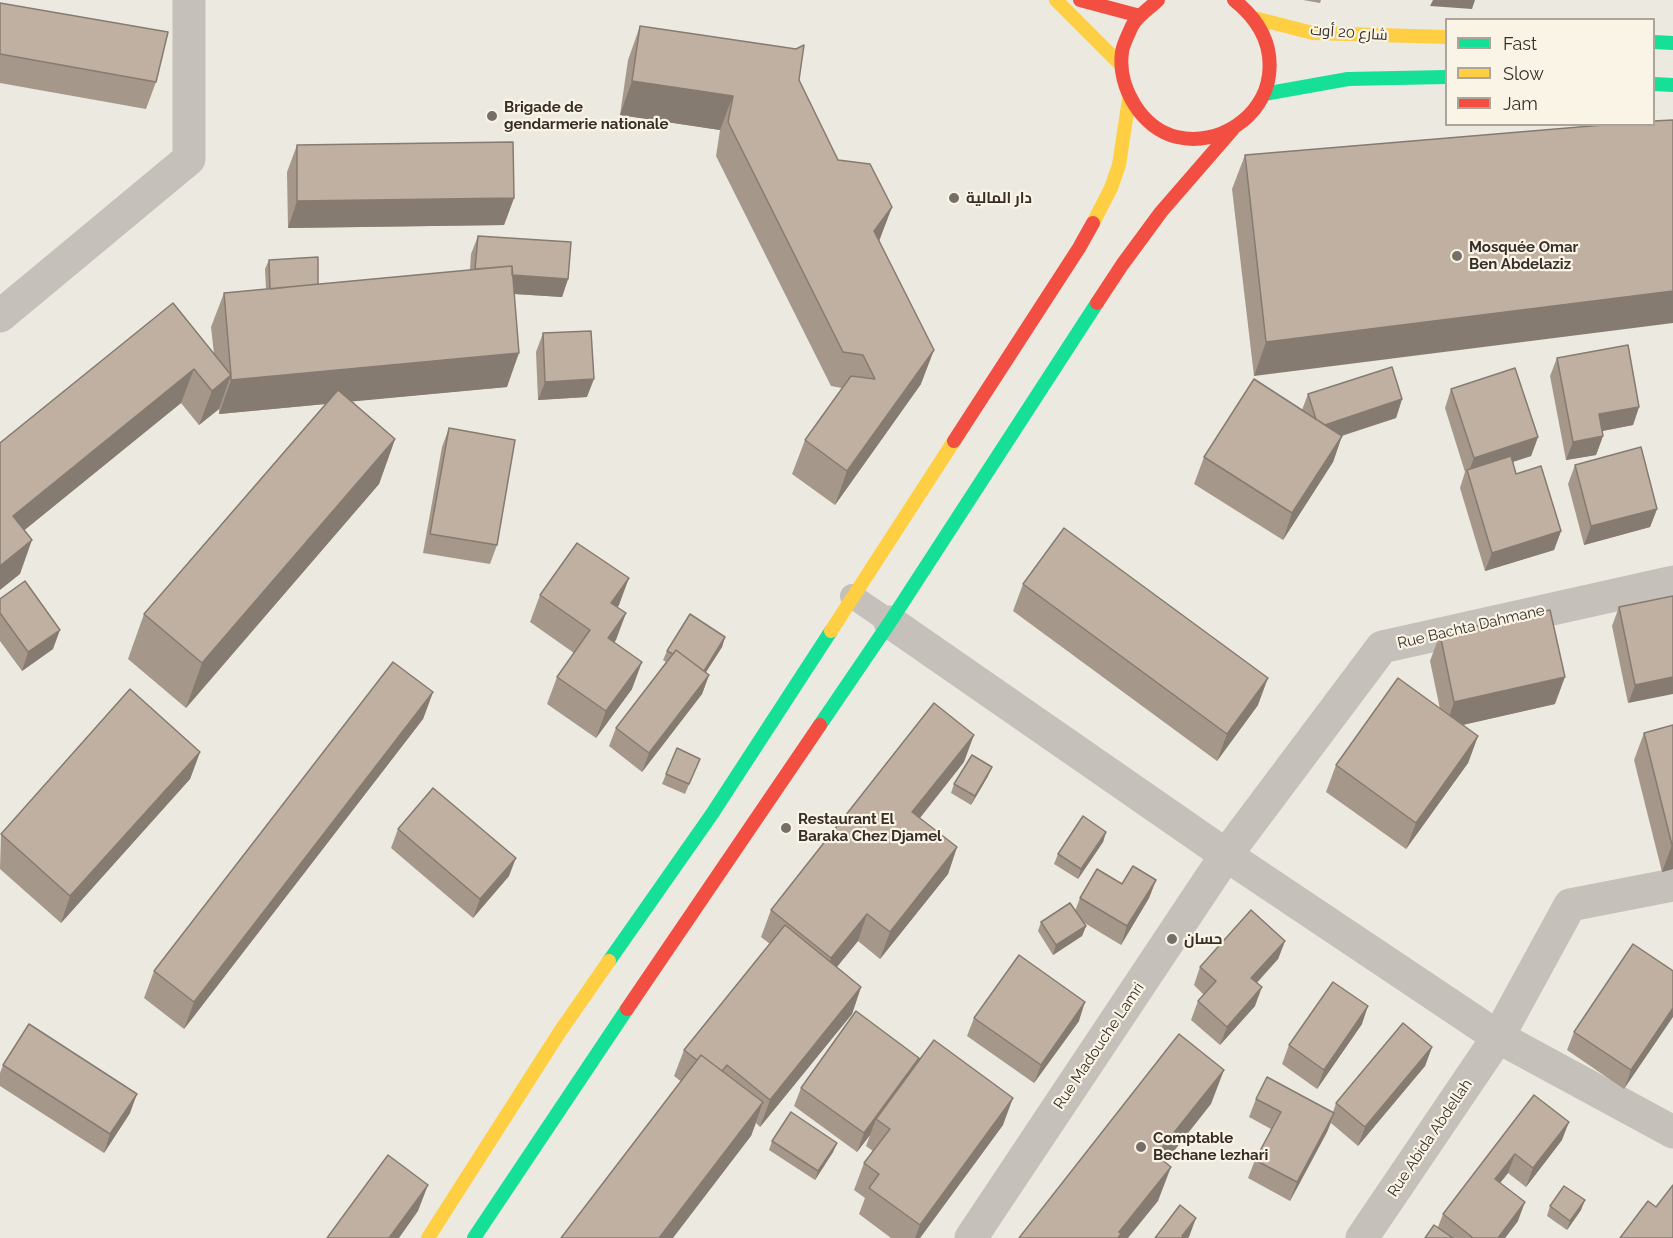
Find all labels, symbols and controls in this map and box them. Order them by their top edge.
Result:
legend [1445,18,1655,126]
street label: شارع 20 أوت [1310,21,1388,45]
text: Fast [1503,33,1537,54]
text: Slow [1503,63,1544,84]
text: Jam [1503,93,1538,114]
place label: Brigade de gendarmerie nationale [504,98,668,133]
marker: Brigade de gendarmerie nationale [485,109,499,123]
place label: دار المالية [966,189,1032,207]
marker: دار المالية [947,191,961,205]
place label: Mosquée Omar Ben Abdelaziz [1469,238,1578,273]
marker: Mosquée Omar Ben Abdelaziz [1450,249,1464,263]
street label: Rue Bachta Dahmane [1396,601,1546,653]
place label: Restaurant El Baraka Chez Djamel [798,810,942,845]
marker: Restaurant El Baraka Chez Djamel [779,821,793,835]
place label: حسان [1184,930,1222,948]
marker: حسان [1165,932,1179,946]
street label: Rue Madouche Lamri [1050,979,1148,1113]
street label: Rue Abida Abdellah [1384,1076,1476,1200]
place label: Comptable Bechane lezhari [1153,1129,1268,1164]
marker: Comptable Bechane lezhari [1134,1140,1148,1154]

